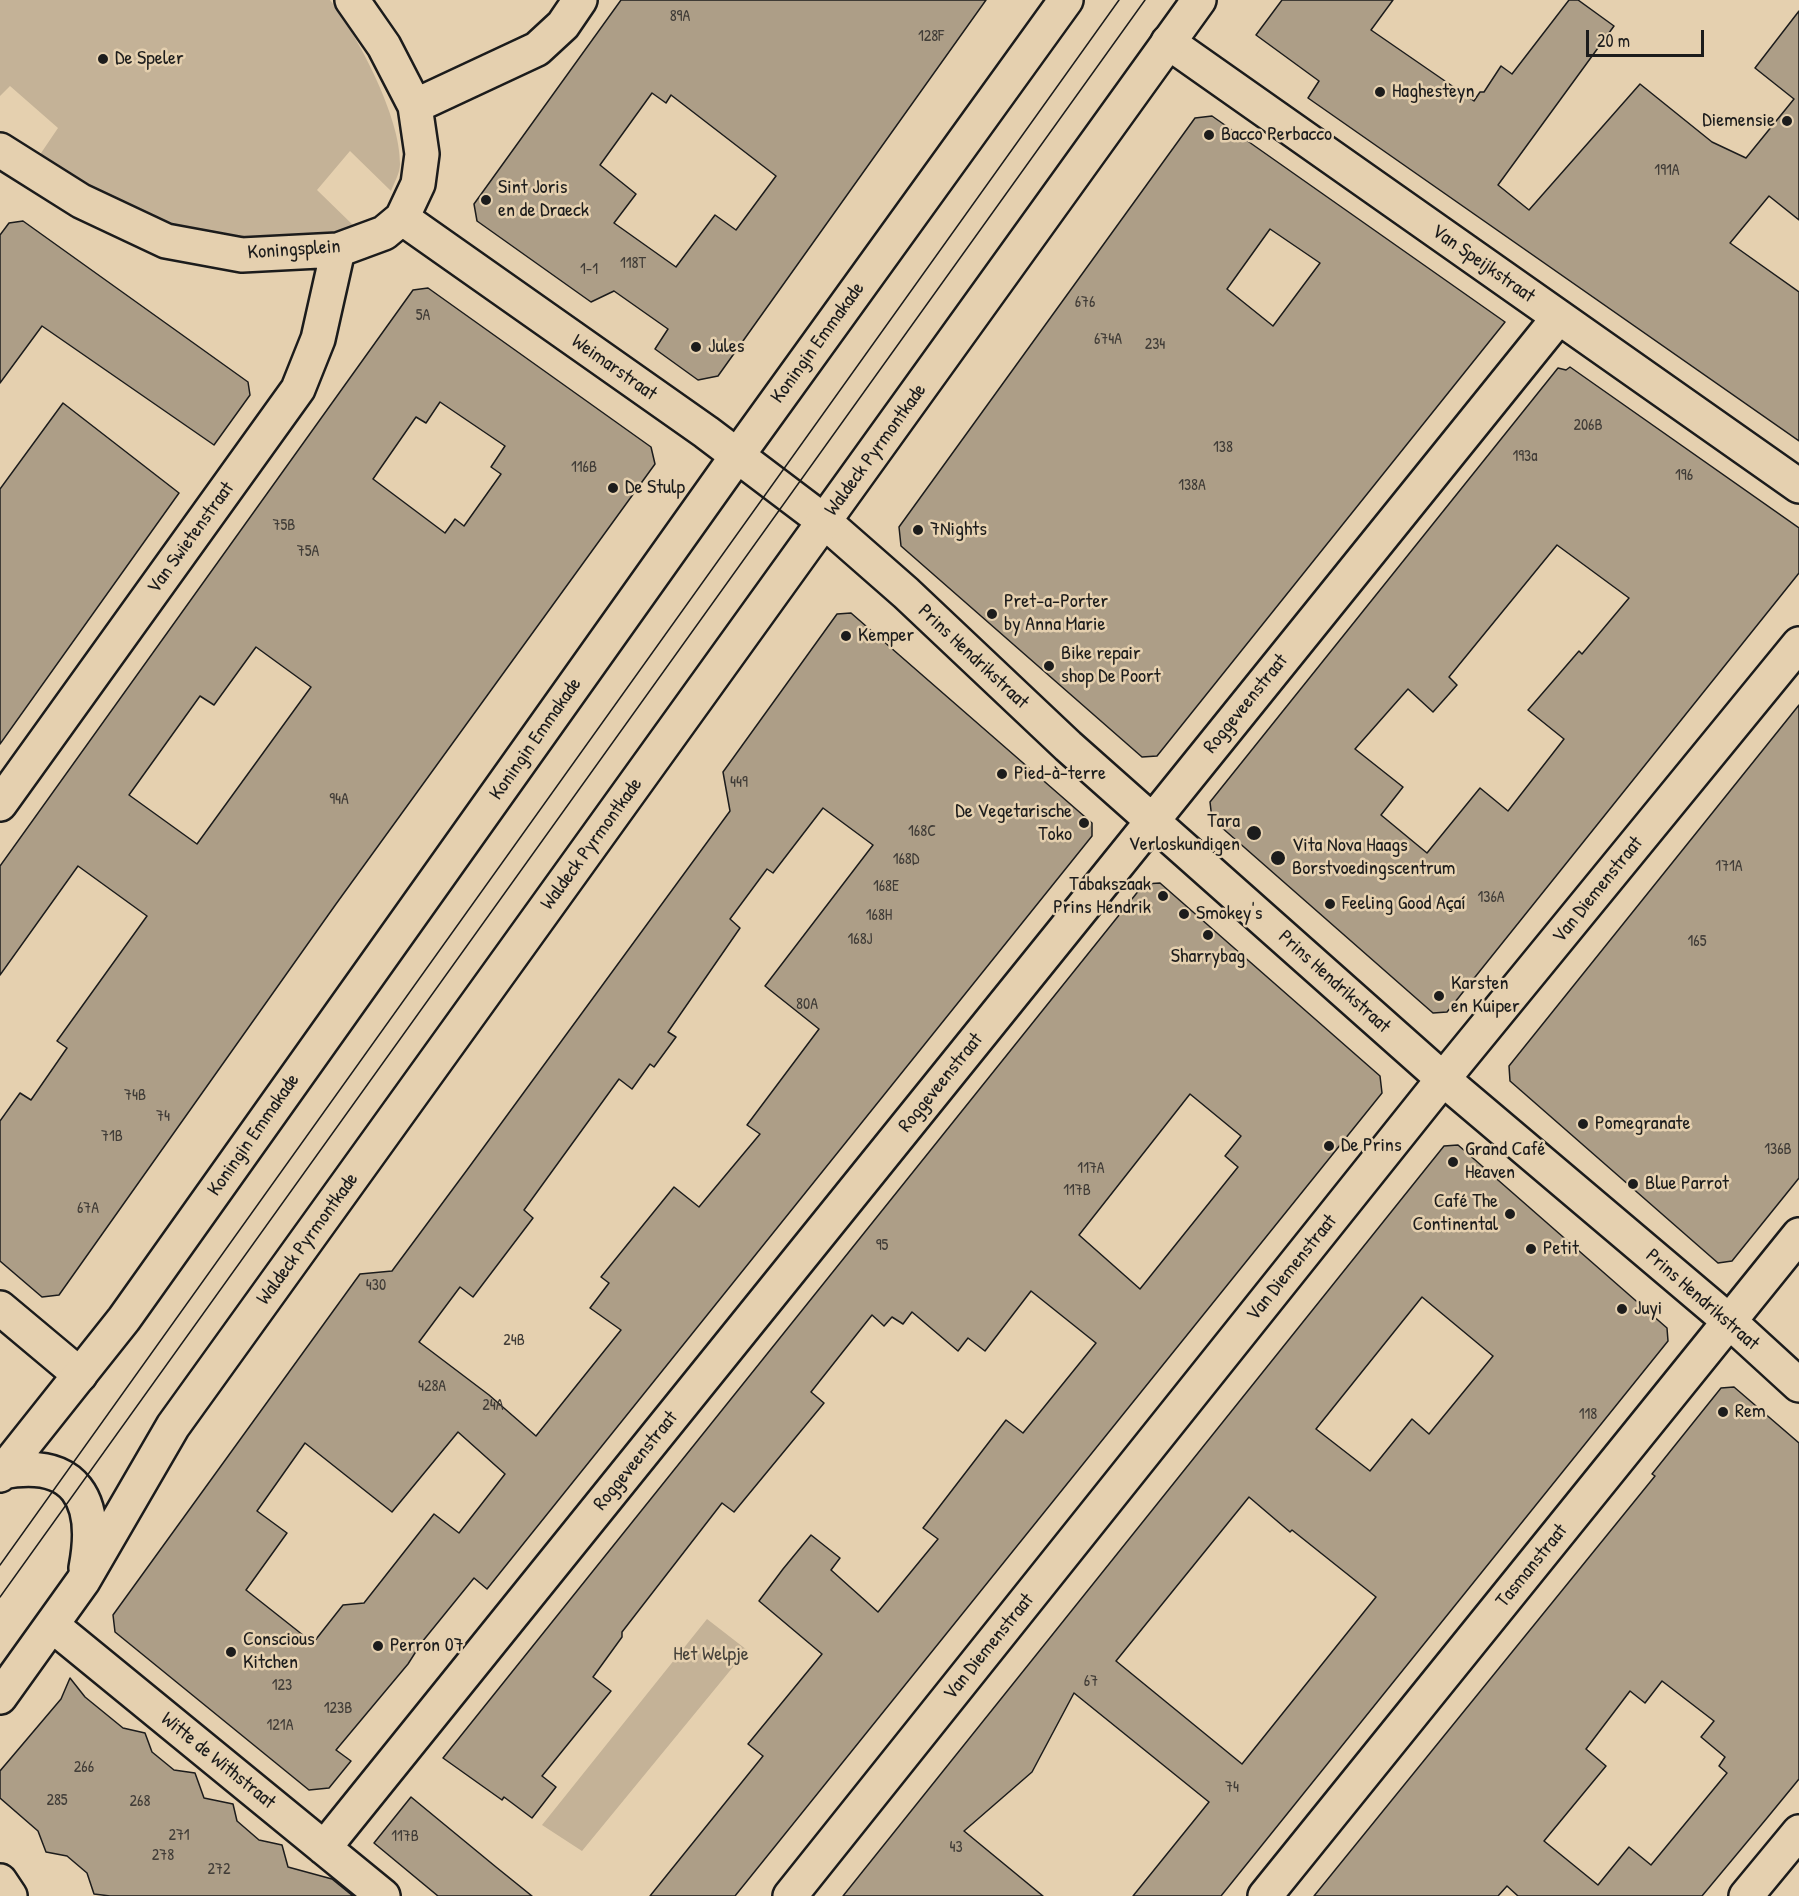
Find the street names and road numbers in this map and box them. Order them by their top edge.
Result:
street label: Van Speijkstraat [1427,220,1539,308]
street label: Koningsplein [247,235,341,265]
street label: Koningin Emmakade [766,278,870,408]
street label: Weimarstraat [567,330,661,406]
street label: Waldeck Pyrmontkade [820,379,932,521]
street label: Van Swietenstraat [142,477,240,599]
street label: Prins Hendrikstraat [913,600,1033,714]
street label: Roggeveenstraat [1199,650,1293,758]
street label: Koningin Emmakade [485,673,587,805]
street label: Waldeck Pyrmontkade [536,773,648,915]
street label: Van Diemenstraat [1548,832,1648,948]
street label: Prins Hendrikstraat [1273,925,1395,1039]
street label: Roggeveenstraat [894,1029,988,1137]
street label: Koningin Emmakade [203,1069,305,1201]
street label: Waldeck Pyrmontkade [252,1168,364,1310]
street label: Van Diemenstraat [1242,1210,1342,1326]
street label: Prins Hendrikstraat [1640,1244,1764,1356]
street label: Roggeveenstraat [589,1407,683,1515]
street label: Tasmanstraat [1491,1520,1573,1612]
street label: Van Diemenstraat [939,1589,1039,1705]
street label: Witte de Withstraat [156,1707,280,1815]

